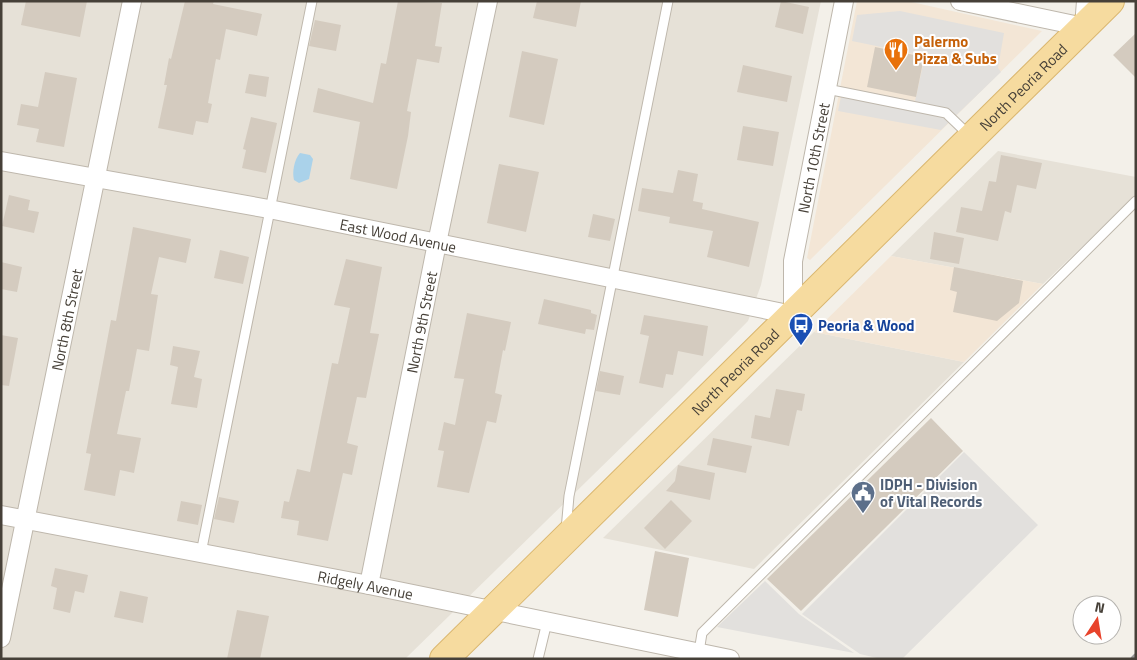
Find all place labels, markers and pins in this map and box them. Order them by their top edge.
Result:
place label: Palermo Pizza & Subs [914,30,997,70]
restaurant icon: Palermo Pizza & Subs [883,37,909,71]
bus stop icon: Peoria & Wood [788,312,814,346]
place label: Peoria & Wood [818,314,915,337]
place label: IDPH - Division of Vital Records [880,473,982,513]
public building icon: IDPH - Division of Vital Records [850,480,876,514]

